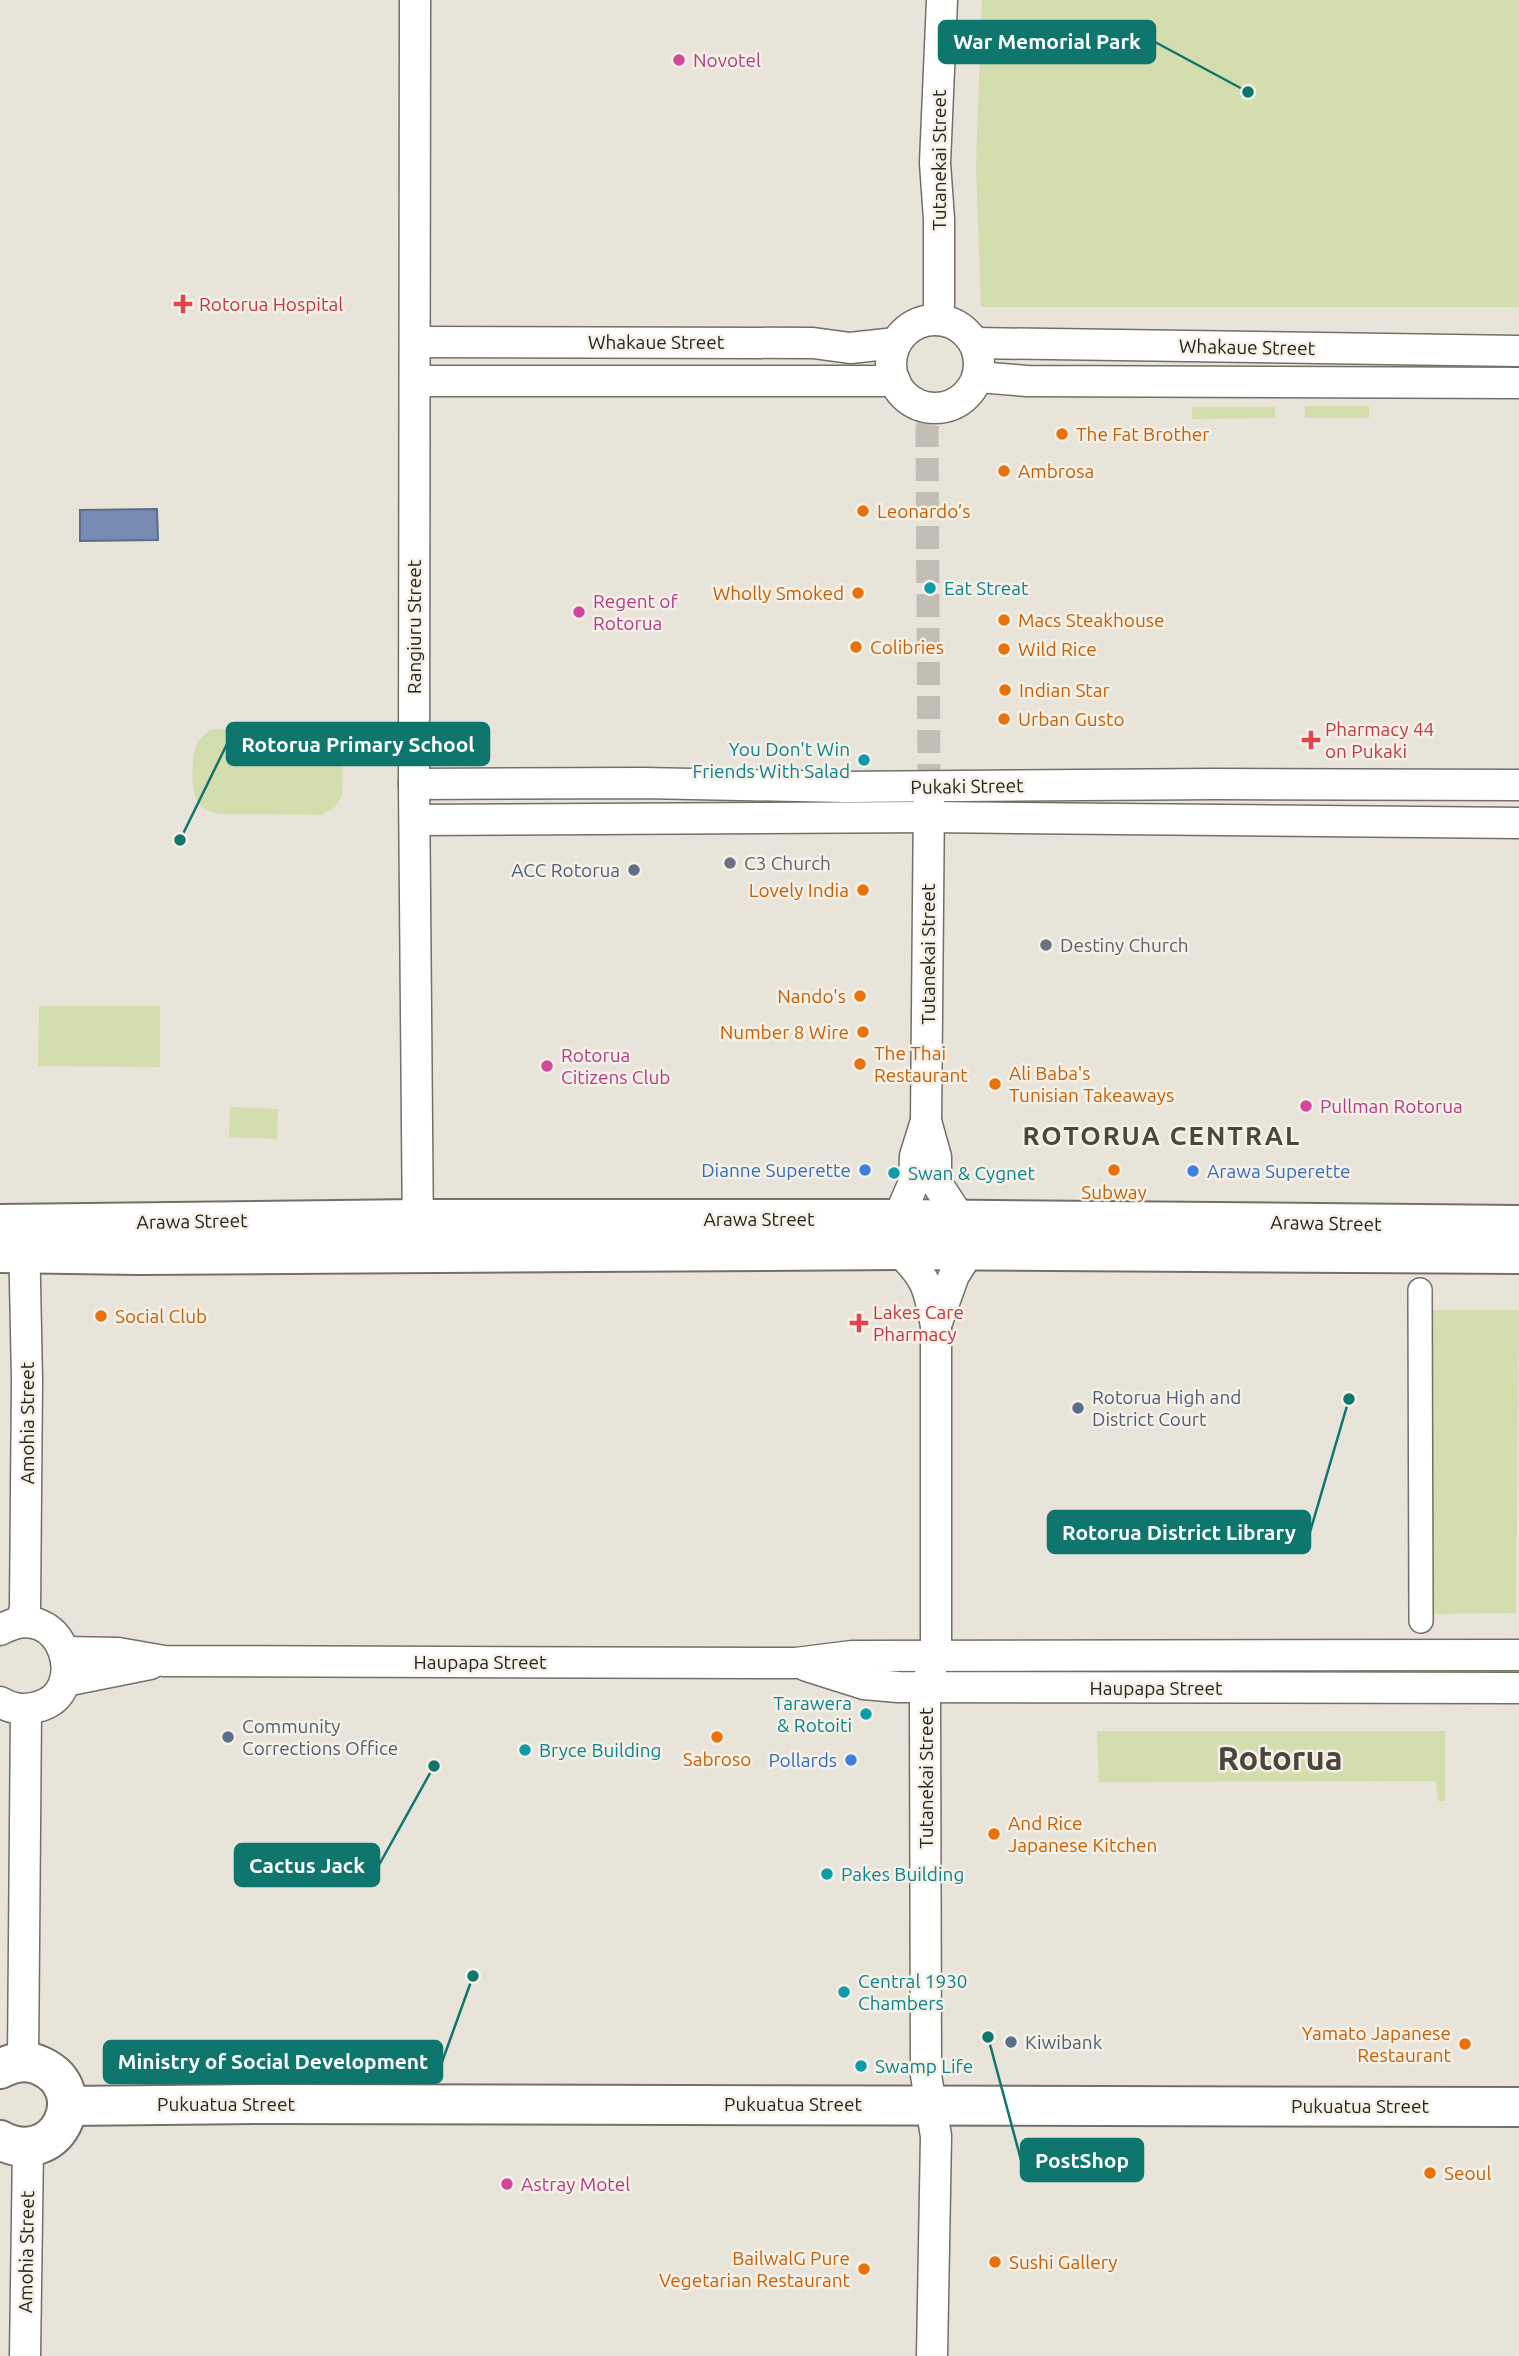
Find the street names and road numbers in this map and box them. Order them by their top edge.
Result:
street label: Tutanekai Street [928,89,950,230]
street label: Whakaue Street [588,331,725,353]
street label: Whakaue Street [1179,335,1316,359]
street label: Rangiuru Street [403,559,425,694]
street label: Pukaki Street [910,774,1024,798]
street label: Tutanekai Street [917,883,939,1024]
street label: Arawa Street [703,1208,815,1230]
street label: Arawa Street [136,1209,248,1233]
street label: Arawa Street [1270,1211,1382,1235]
street label: Amohia Street [16,1361,38,1484]
street label: Haupapa Street [413,1651,547,1673]
street label: Haupapa Street [1089,1677,1223,1699]
street label: Tutanekai Street [915,1707,937,1848]
street label: Pukuatua Street [157,2093,295,2115]
street label: Pukuatua Street [724,2093,862,2115]
street label: Pukuatua Street [1291,2095,1429,2117]
street label: Amohia Street [14,2190,38,2313]

